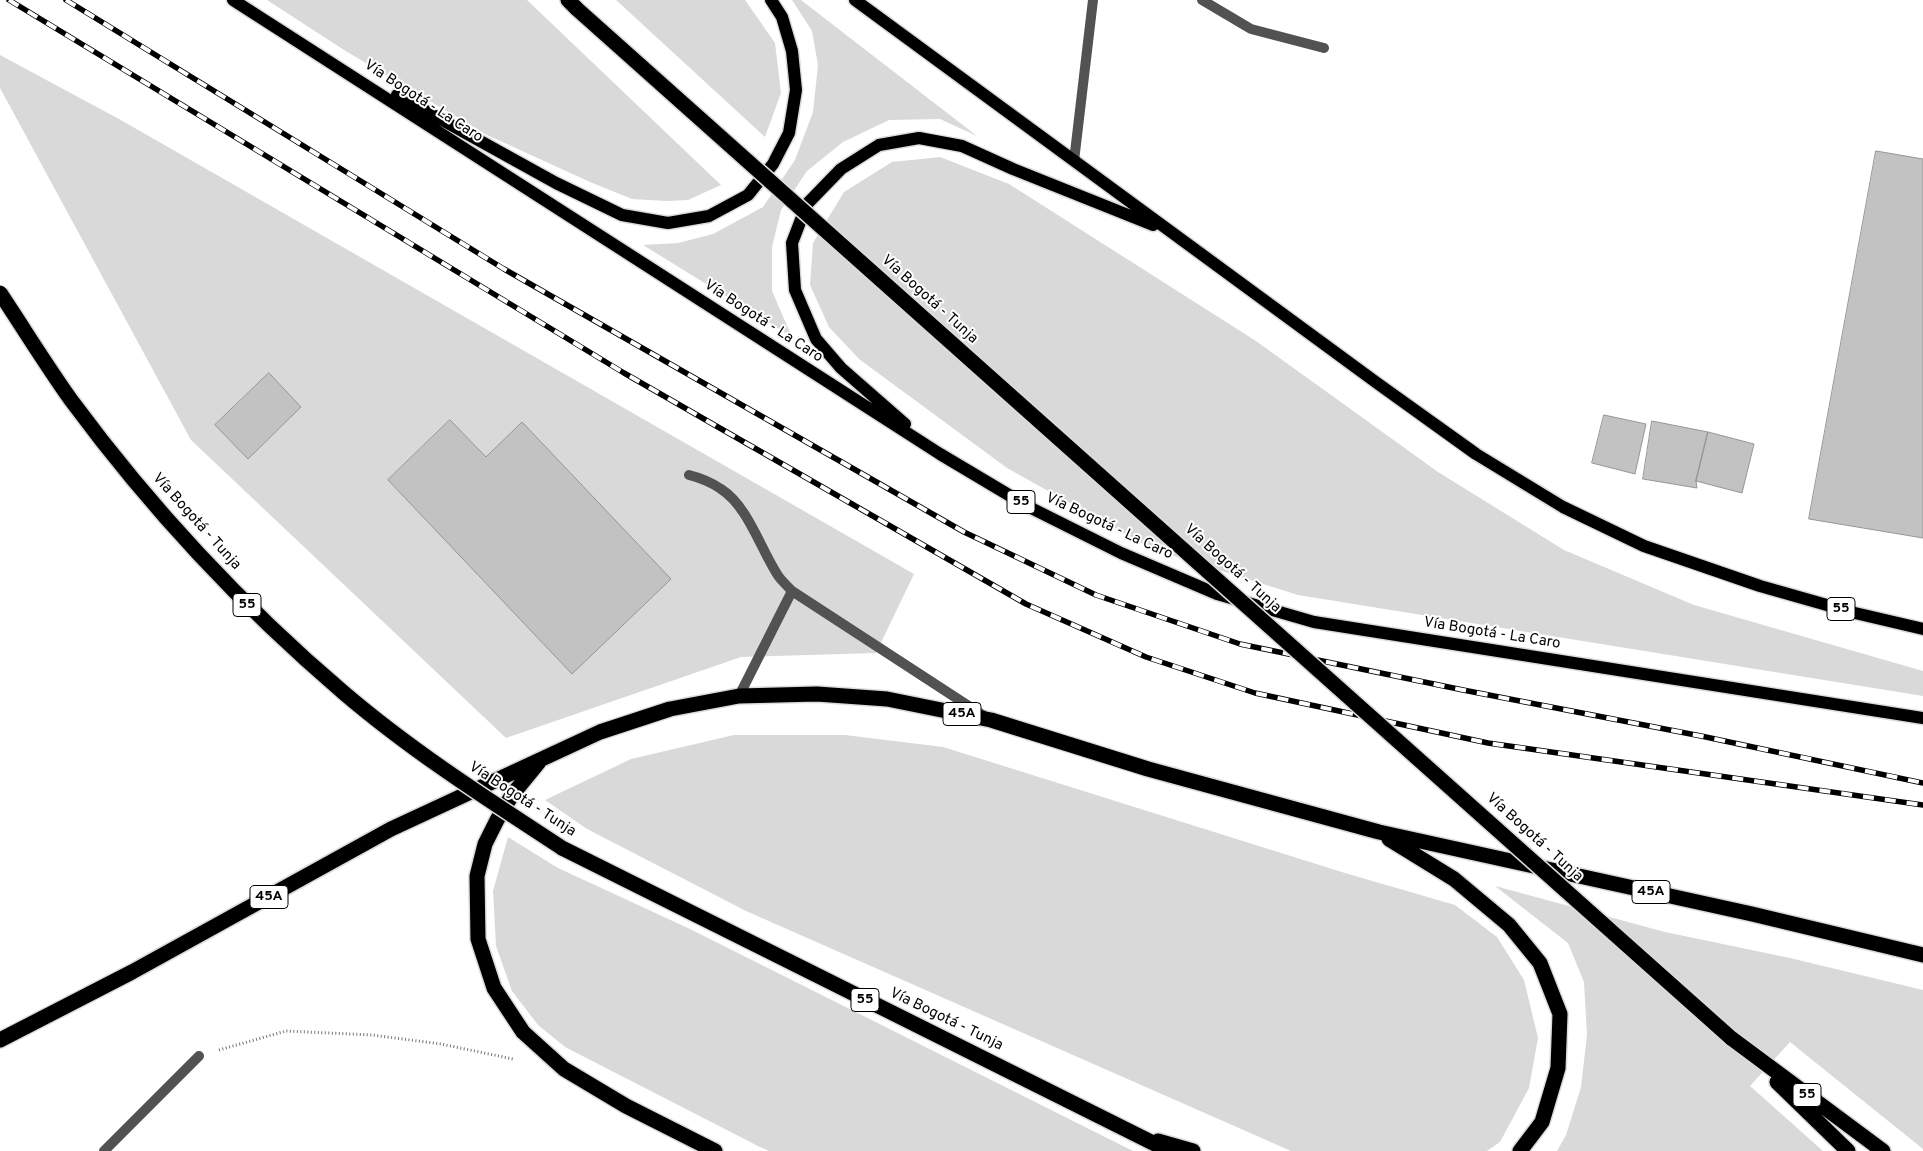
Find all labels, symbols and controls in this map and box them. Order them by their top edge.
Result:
street label: Vía Bogotá - La Caro [360,57,486,147]
street label: Vía Bogotá - Tunja [877,252,981,348]
street label: Vía Bogotá - La Caro [700,277,826,367]
street label: Vía Bogotá - Tunja [148,470,244,574]
street label: Vía Bogotá - La Caro [1043,490,1175,564]
road number: 55 [1007,491,1035,514]
street label: Vía Bogotá - Tunja [1180,521,1284,617]
road number: 55 [233,594,261,616]
road number: 55 [1827,598,1855,620]
street label: Vía Bogotá - La Caro [1422,614,1562,654]
road number: 45A [943,702,981,726]
street label: Vía Bogotá - Tunja [465,759,579,841]
street label: Vía Bogotá - Tunja [1482,790,1586,886]
road number: 45A [1632,880,1670,904]
road number: 45A [250,886,288,909]
street label: Vía Bogotá - Tunja [886,985,1006,1055]
road number: 55 [851,988,879,1012]
road number: 55 [1793,1084,1821,1106]

